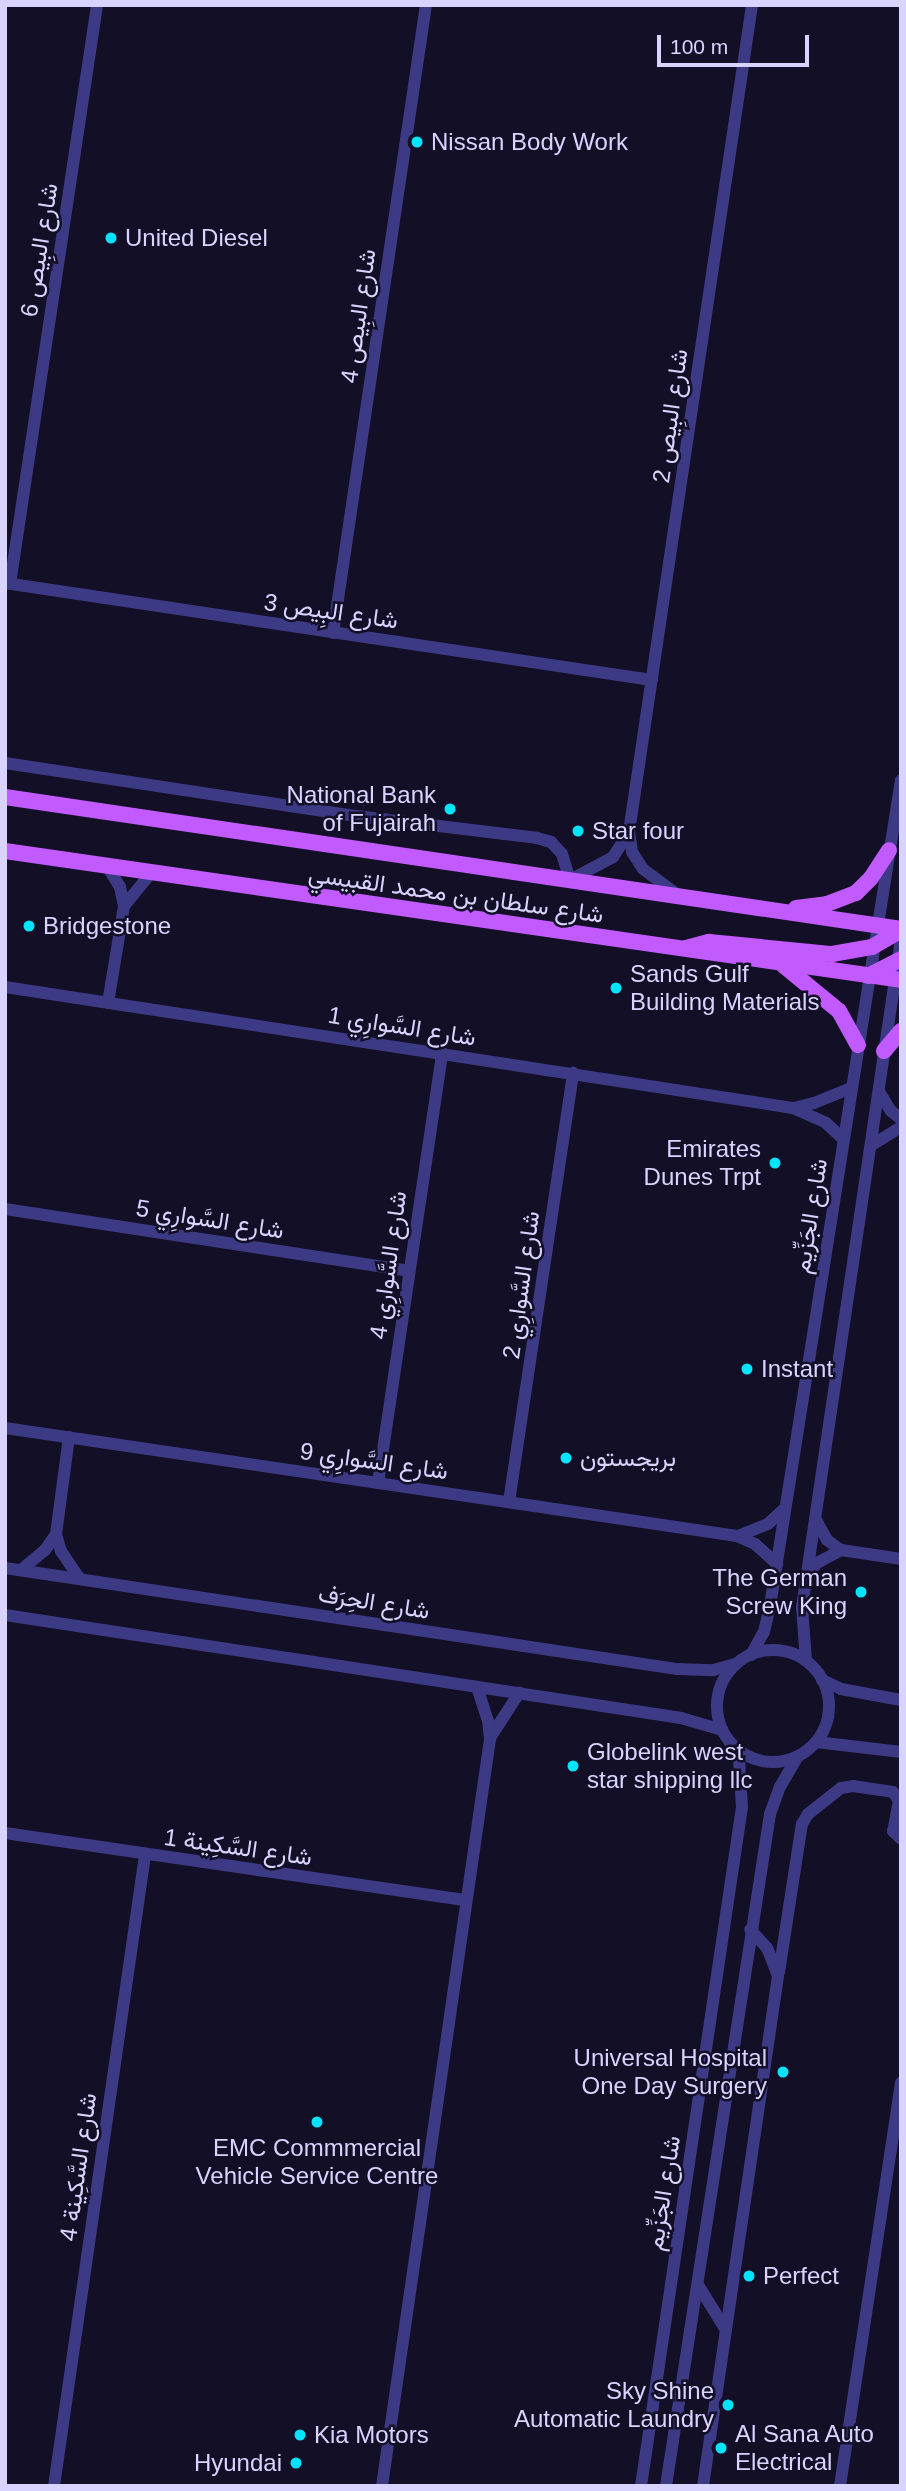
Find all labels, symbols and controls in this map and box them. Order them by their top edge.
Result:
scale bar [661,21,813,65]
text: 100 m [670,35,728,58]
place label: Nissan Body Work [431,128,628,156]
marker: Nissan Body Work [409,134,425,150]
street label: شارع البِيص 6 [14,181,64,319]
place label: United Diesel [125,224,268,252]
marker: United Diesel [103,230,119,246]
street label: شارع البِيص 4 [334,247,382,385]
street label: شارع البِيص 2 [646,347,694,485]
street label: شارع البِيص 3 [262,587,400,635]
place label: National Bank of Fujairah [287,781,436,837]
marker: National Bank of Fujairah [442,801,458,817]
place label: Star four [592,817,684,845]
marker: Star four [570,823,586,839]
street label: شارع سلطان بن محمد القبيسي [307,859,605,929]
place label: Bridgestone [43,912,171,940]
marker: Bridgestone [21,918,37,934]
place label: Sands Gulf Building Materials [630,960,819,1016]
marker: Sands Gulf Building Materials [608,980,624,996]
street label: شارع السَّوارِي 1 [326,1000,478,1052]
place label: Emirates Dunes Trpt [643,1135,761,1191]
marker: Emirates Dunes Trpt [767,1155,783,1171]
street label: شارع الجَزِّيم [787,1157,833,1275]
street label: شارع السَّوارِي 4 [363,1189,413,1341]
street label: شارع السَّوارِي 5 [134,1193,286,1245]
street label: شارع السَّوارِي 2 [496,1209,546,1361]
place label: Instant [761,1355,833,1383]
marker: Instant [739,1361,755,1377]
street label: شارع السَّوارِي 9 [298,1436,450,1486]
place label: بريجستون [580,1444,676,1472]
marker: بريجستون [558,1450,574,1466]
place label: The German Screw King [712,1564,847,1620]
street label: شارع الحِرَف [316,1579,432,1625]
marker: The German Screw King [853,1584,869,1600]
place label: Globelink west star shipping llc [587,1738,752,1794]
marker: Globelink west star shipping llc [565,1758,581,1774]
street label: شارع السَّكِينة 1 [162,1822,314,1872]
place label: Universal Hospital One Day Surgery [574,2044,767,2100]
marker: Universal Hospital One Day Surgery [773,2062,793,2082]
street label: شارع السَّكِينة 4 [53,2091,103,2243]
marker: EMC Commmercial Vehicle Service Centre [309,2114,325,2130]
place label: EMC Commmercial Vehicle Service Centre [196,2134,438,2190]
street label: شارع الجَزِّيم [640,2134,686,2252]
place label: Perfect [763,2262,839,2290]
marker: Perfect [741,2268,757,2284]
place label: Sky Shine Automatic Laundry [514,2377,714,2433]
marker: Sky Shine Automatic Laundry [720,2397,736,2413]
place label: Al Sana Auto Electrical [735,2420,875,2476]
place label: Kia Motors [314,2421,429,2449]
marker: Kia Motors [292,2427,308,2443]
marker: Al Sana Auto Electrical [713,2440,729,2456]
place label: Hyundai [194,2449,282,2477]
marker: Hyundai [288,2455,304,2471]

